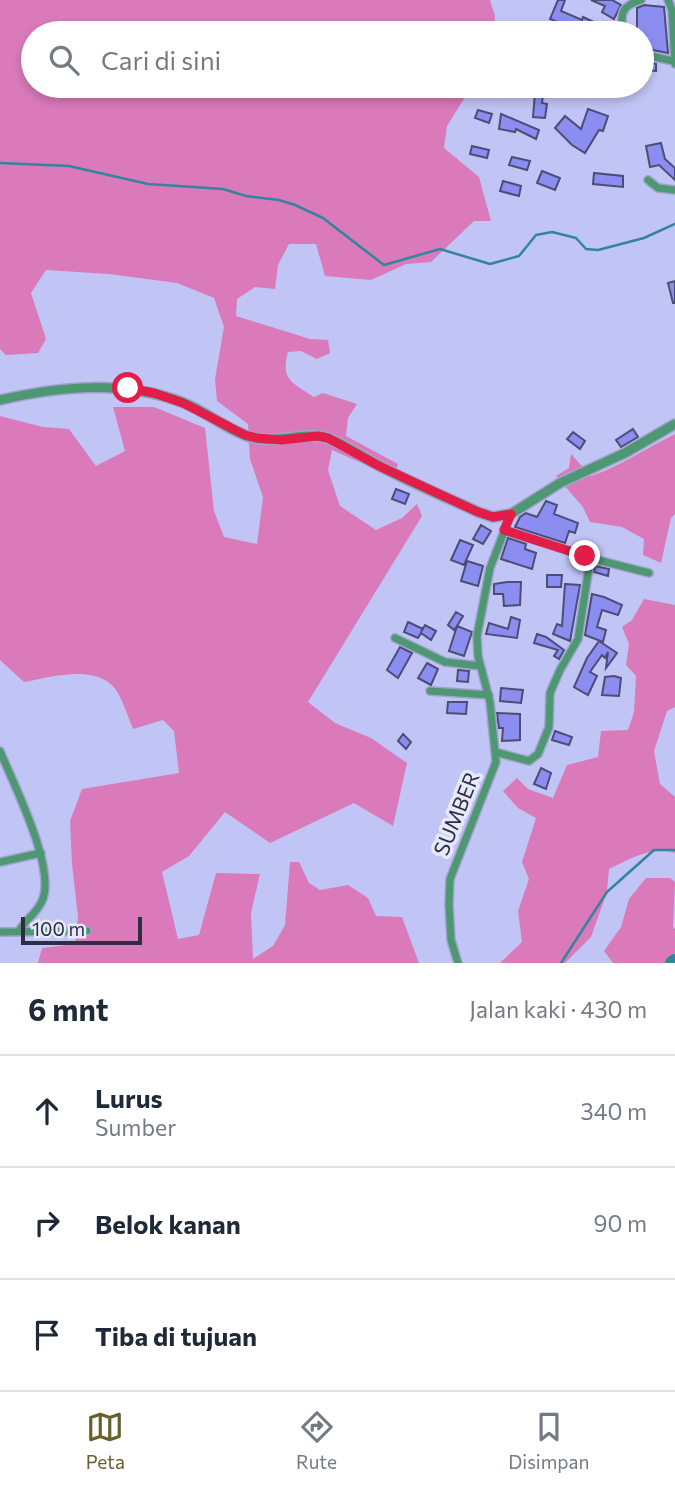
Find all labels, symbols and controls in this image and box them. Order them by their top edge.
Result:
search box [21,21,654,98]
icon: search [45,41,83,79]
text: Cari di sini [101,44,221,75]
route start [112,372,143,403]
route end [569,540,600,571]
street label: SUMBER [428,768,484,859]
scale bar [21,914,142,946]
text: 100 m [32,917,85,940]
text: 6 mnt [28,990,108,1027]
text: Jalan kaki · 430 m [469,995,647,1023]
text: Lurus [95,1082,163,1113]
icon: ahead [28,1092,66,1130]
text: 340 m [581,1097,647,1125]
text: Sumber [95,1113,176,1141]
icon: right [28,1204,66,1242]
text: Belok kanan [95,1208,241,1239]
text: 90 m [594,1209,647,1237]
icon: arrive [28,1316,66,1354]
text: Tiba di tujuan [95,1320,257,1351]
tab: Peta [86,1408,125,1473]
tab: Rute [296,1408,337,1473]
tab: Disimpan [508,1408,589,1473]

